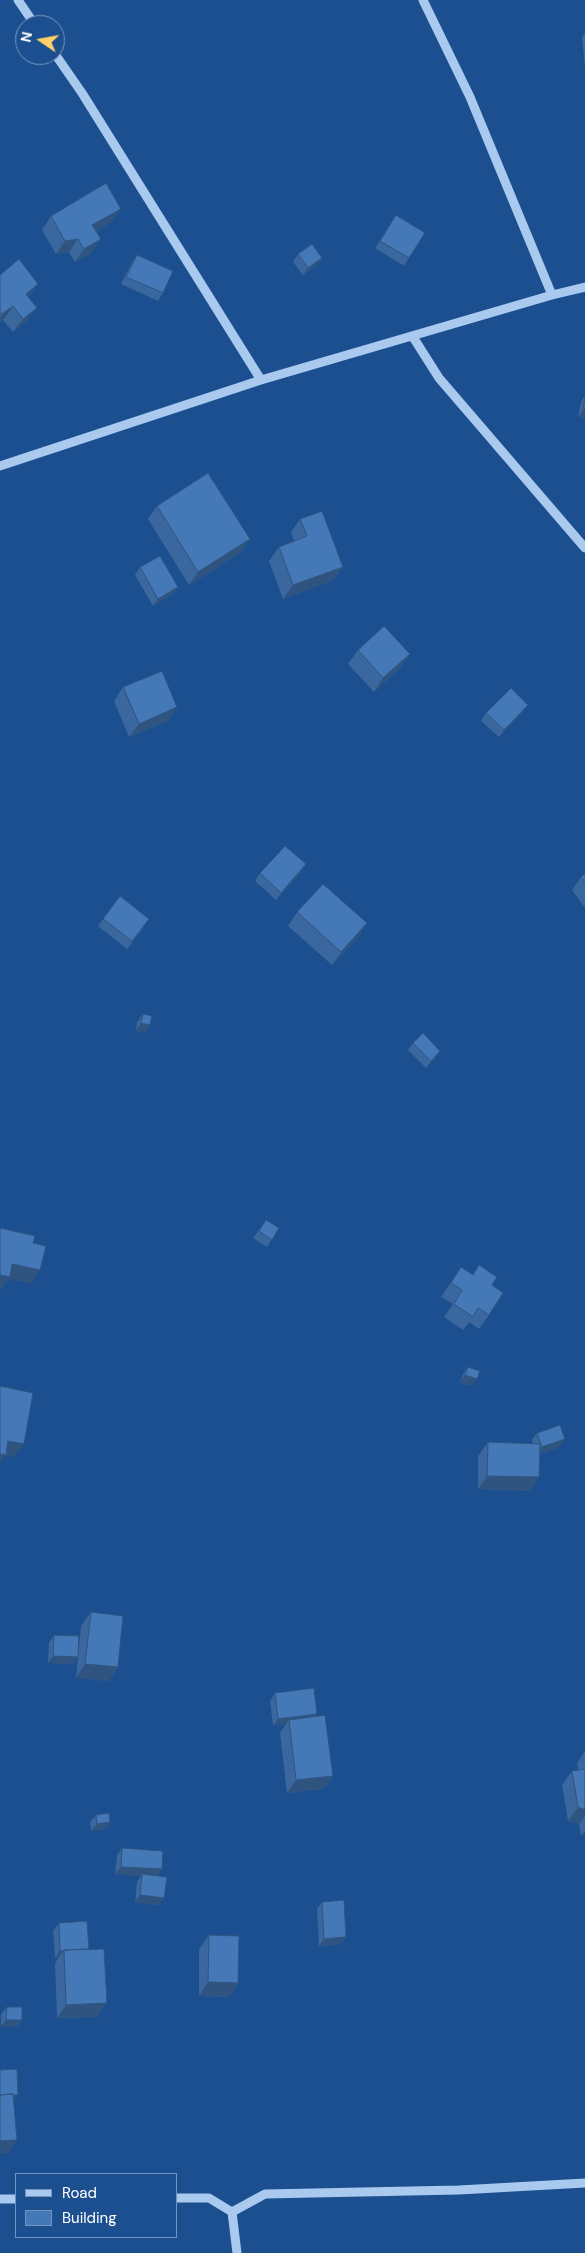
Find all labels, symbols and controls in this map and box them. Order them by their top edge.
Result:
north arrow [15,15,65,65]
text: N [16,30,36,44]
legend [15,2173,178,2238]
text: Road [62,2183,97,2203]
text: Building [62,2208,117,2228]

